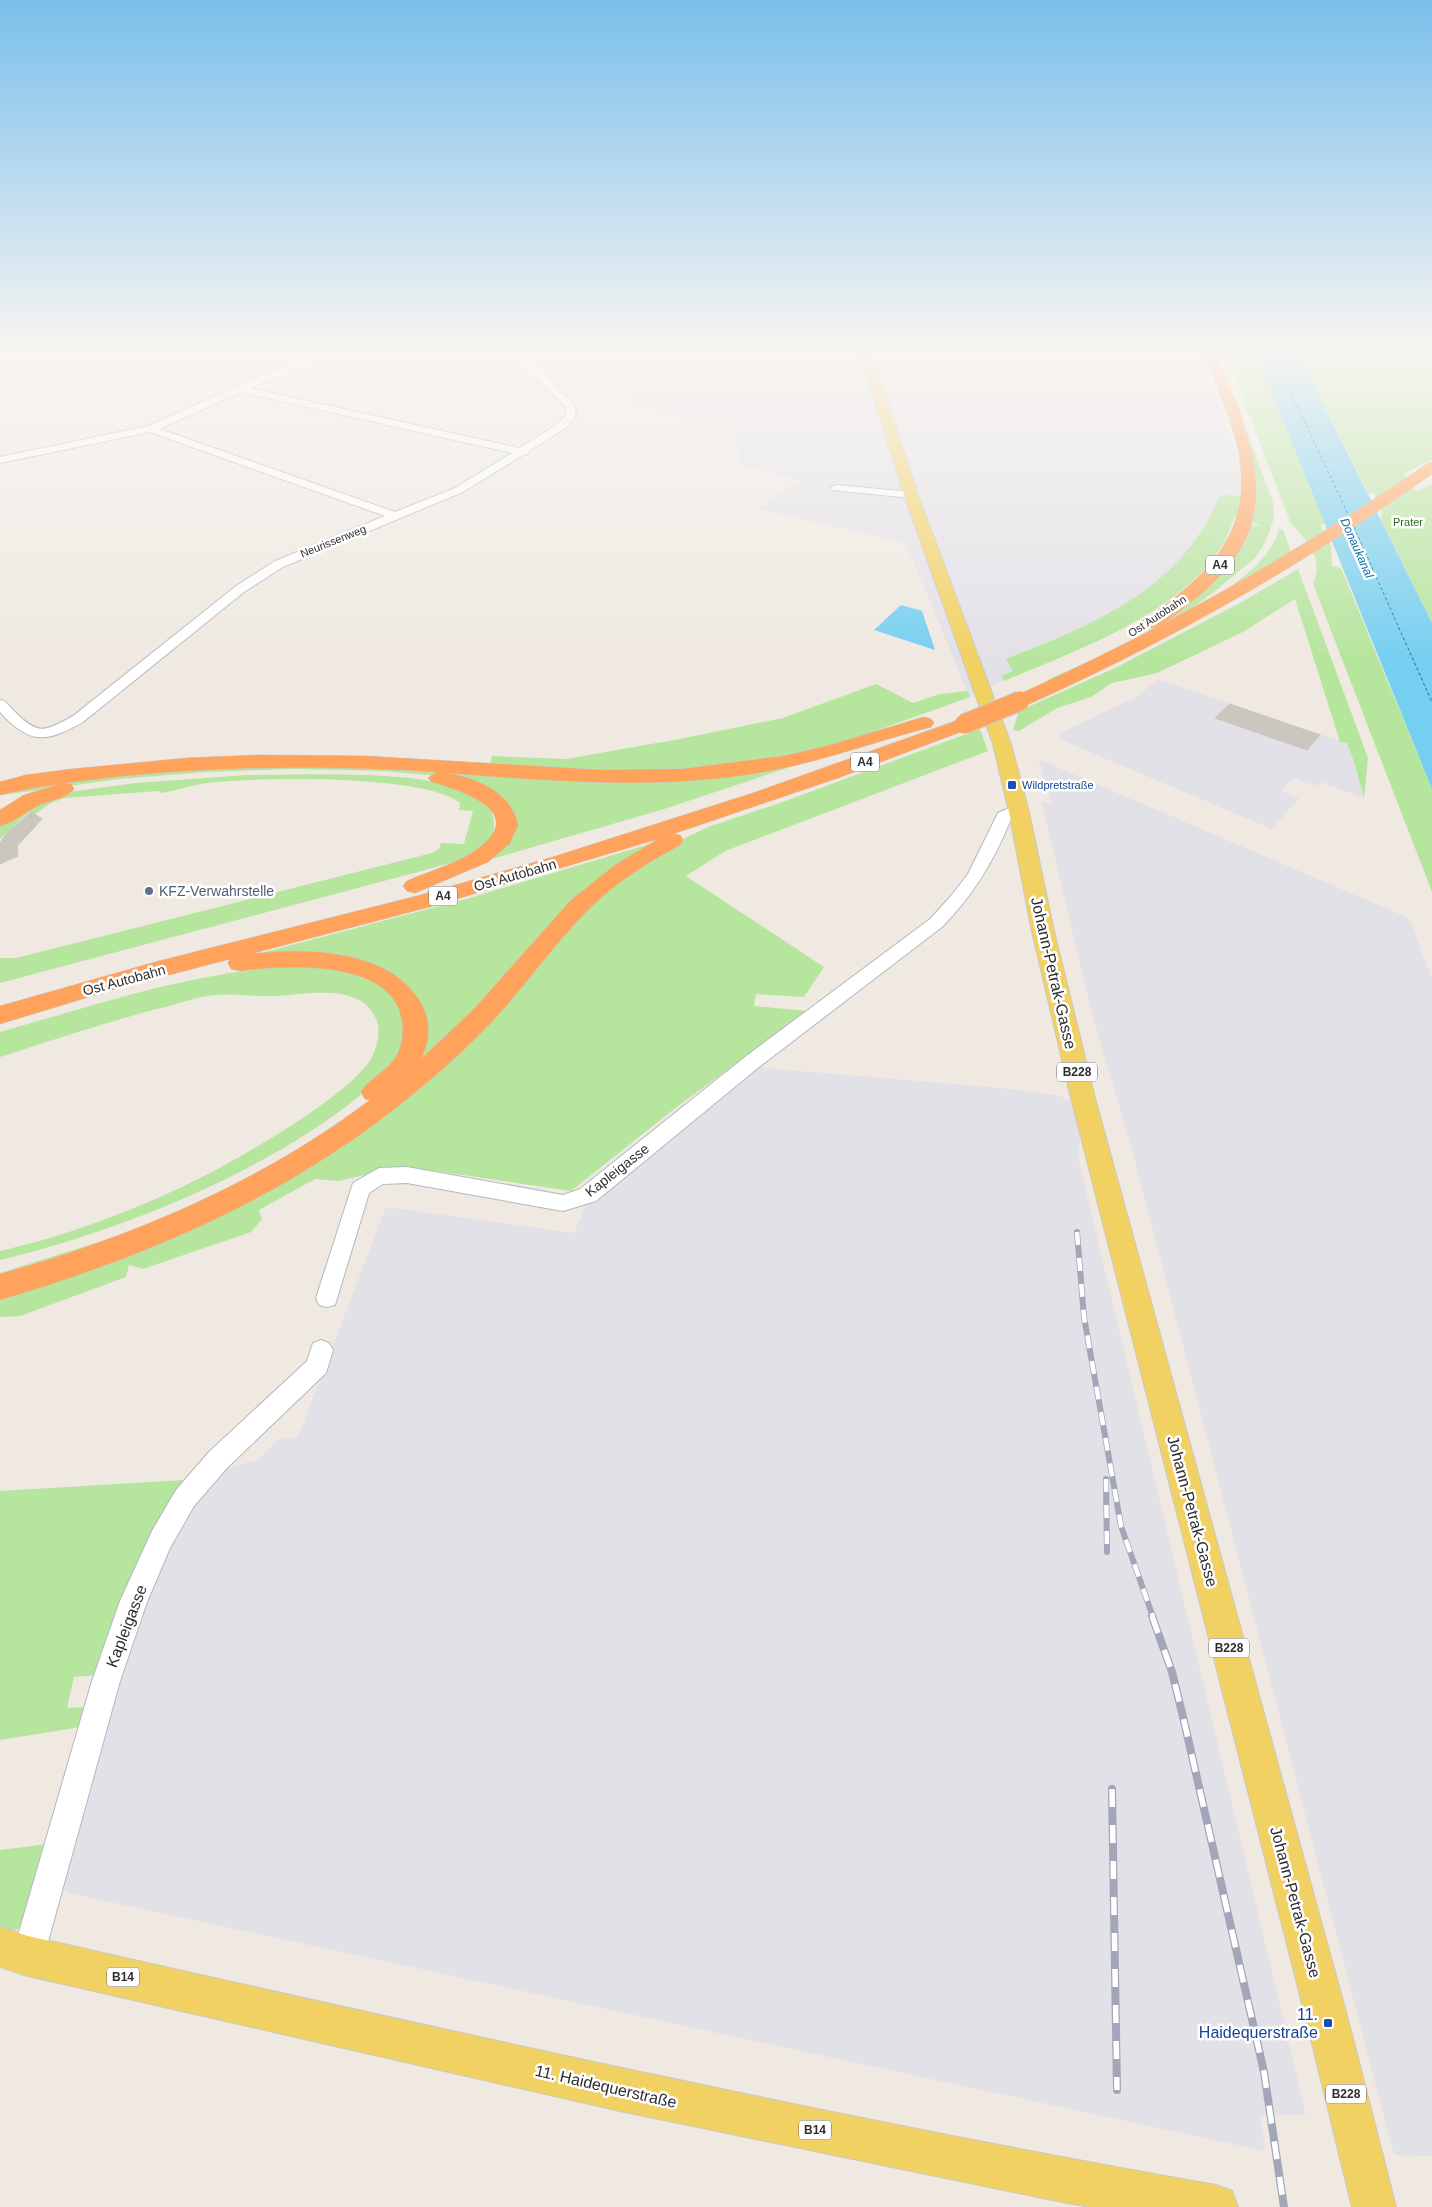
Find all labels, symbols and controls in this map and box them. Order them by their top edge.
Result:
water label: Donaukanal [1338,516,1377,580]
park label: Prater [1393,516,1423,528]
street label: Neurissenweg [298,522,368,560]
road number: A4 [1206,556,1234,574]
street label: Ost Autobahn [1126,593,1188,639]
road number: A4 [851,752,879,772]
marker: Wildpretstraße [1006,779,1018,791]
place label: Wildpretstraße [1022,779,1094,791]
street label: Ost Autobahn [472,856,558,894]
place label: KFZ-Verwahrstelle [159,883,274,899]
marker: KFZ-Verwahrstelle [143,885,155,897]
road number: A4 [429,886,457,906]
street label: Johann-Petrak-Gasse [1028,895,1079,1051]
street label: Ost Autobahn [81,961,167,999]
road number: B228 [1057,1062,1097,1082]
street label: Kapleigasse [582,1140,652,1200]
street label: Johann-Petrak-Gasse [1164,1434,1221,1589]
street label: Kapleigasse [103,1582,150,1670]
road number: B228 [1209,1639,1249,1658]
street label: Johann-Petrak-Gasse [1267,1825,1324,1980]
road number: B14 [107,1968,139,1986]
place label: 11. Haidequerstraße [1199,2006,1318,2041]
marker: 11. Haidequerstraße [1322,2017,1334,2029]
street label: 11. Haidequerstraße [533,2062,678,2111]
road number: B228 [1326,2084,1366,2104]
road number: B14 [799,2120,831,2140]

